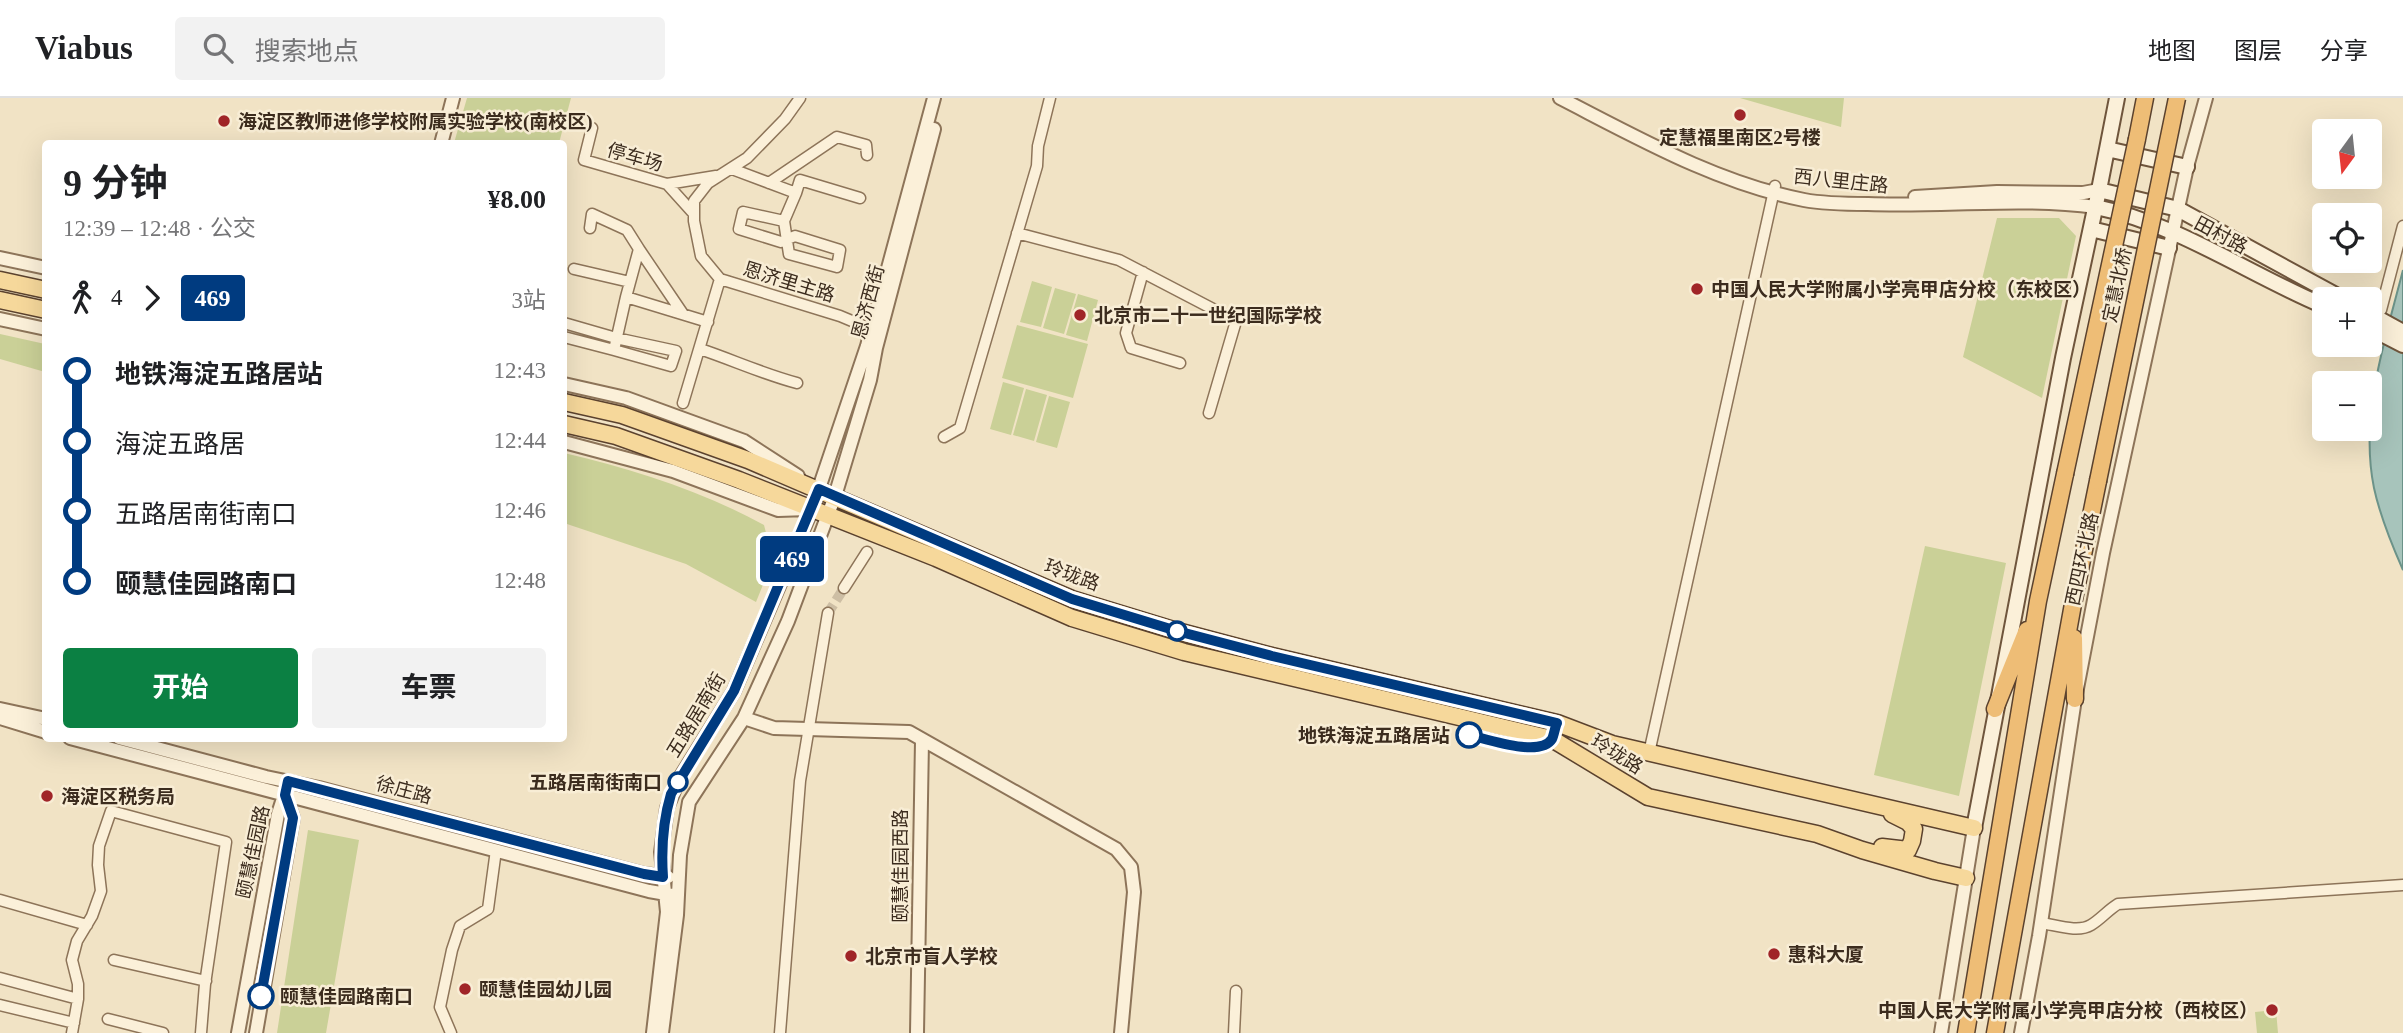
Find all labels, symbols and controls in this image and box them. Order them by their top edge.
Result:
search box [175,17,665,80]
icon: search [199,29,237,67]
text: Viabus [35,30,133,66]
text: 搜索地点 [255,37,359,66]
text: 地图 [2148,38,2196,64]
text: 图层 [2234,38,2282,64]
text: 分享 [2320,38,2368,64]
marker: 定慧福里南区2号楼 [1732,107,1748,123]
place label: 海淀区教师进修学校附属实验学校(南校区) [238,111,593,133]
marker: 海淀区教师进修学校附属实验学校(南校区) [216,113,232,129]
north arrow [2312,119,2382,189]
map controls [2312,119,2382,441]
place label: 定慧福里南区2号楼 [1659,127,1821,148]
street label: 停车场 [605,139,665,175]
text: 9 分钟 [63,162,168,204]
street label: 西八里庄路 [1793,166,1889,196]
text: ¥8.00 [488,185,546,214]
button: locate [2312,203,2382,273]
street label: 田村路 [2191,212,2251,258]
text: 12:39 – 12:48 · 公交 [63,216,256,241]
street label: 定慧北桥 [2099,246,2135,324]
street label: 恩济里主路 [740,258,838,306]
street label: 恩济西街 [848,263,888,341]
icon: walk [63,279,101,317]
icon: forward [133,279,171,317]
place label: 中国人民大学附属小学亮甲店分校（东校区） [1711,279,2091,300]
marker: 中国人民大学附属小学亮甲店分校（东校区） [1689,281,1705,297]
text: 4 [111,285,123,310]
text: 469 [195,285,231,311]
button: + [2312,287,2382,357]
text: 3站 [512,288,546,313]
place label: 北京市二十一世纪国际学校 [1094,305,1322,326]
marker: 北京市二十一世纪国际学校 [1072,307,1088,323]
text: 12:43 [494,358,546,383]
text: 地铁海淀五路居站 [115,360,323,389]
button: − [2312,371,2382,441]
text: 12:44 [494,428,546,453]
text: 海淀五路居 [115,430,245,459]
text: 12:46 [494,498,546,523]
text: 五路居南街南口 [115,500,297,529]
street label: 西四环北路 [2062,510,2102,608]
line badge: 469 [752,536,832,582]
text: 469 [774,546,810,572]
street label: 玲珑路 [1042,555,1102,595]
text: 12:48 [494,568,546,593]
text: 颐慧佳园路南口 [115,570,297,599]
unlabelled marker [1167,621,1187,641]
button: 开始 [63,648,298,728]
button: 车票 [312,648,546,728]
street label: 五路居南街 [663,669,729,761]
marker: 地铁海淀五路居站 [1456,722,1482,748]
place label: 地铁海淀五路居站 [1298,725,1450,746]
street label: 玲珑路 [1587,730,1647,778]
street label: 徐庄路 [374,772,434,808]
place label: 五路居南街南口 [529,772,662,793]
marker: 五路居南街南口 [668,772,688,792]
place label: 海淀区税务局 [61,786,175,807]
marker: 海淀区税务局 [39,788,55,804]
street label: 颐慧佳园路 [233,803,273,901]
street label: 颐慧佳园西路 [890,809,911,923]
place label: 惠科大厦 [1788,944,1864,965]
place label: 北京市盲人学校 [865,946,998,967]
marker: 惠科大厦 [1766,946,1782,962]
marker: 北京市盲人学校 [843,948,859,964]
place label: 颐慧佳园幼儿园 [479,979,612,1000]
marker: 颐慧佳园幼儿园 [457,981,473,997]
marker: 颐慧佳园路南口 [248,983,274,1009]
place label: 颐慧佳园路南口 [280,986,413,1007]
place label: 中国人民大学附属小学亮甲店分校（西校区） [1878,1000,2258,1021]
marker: 中国人民大学附属小学亮甲店分校（西校区） [2264,1002,2280,1018]

